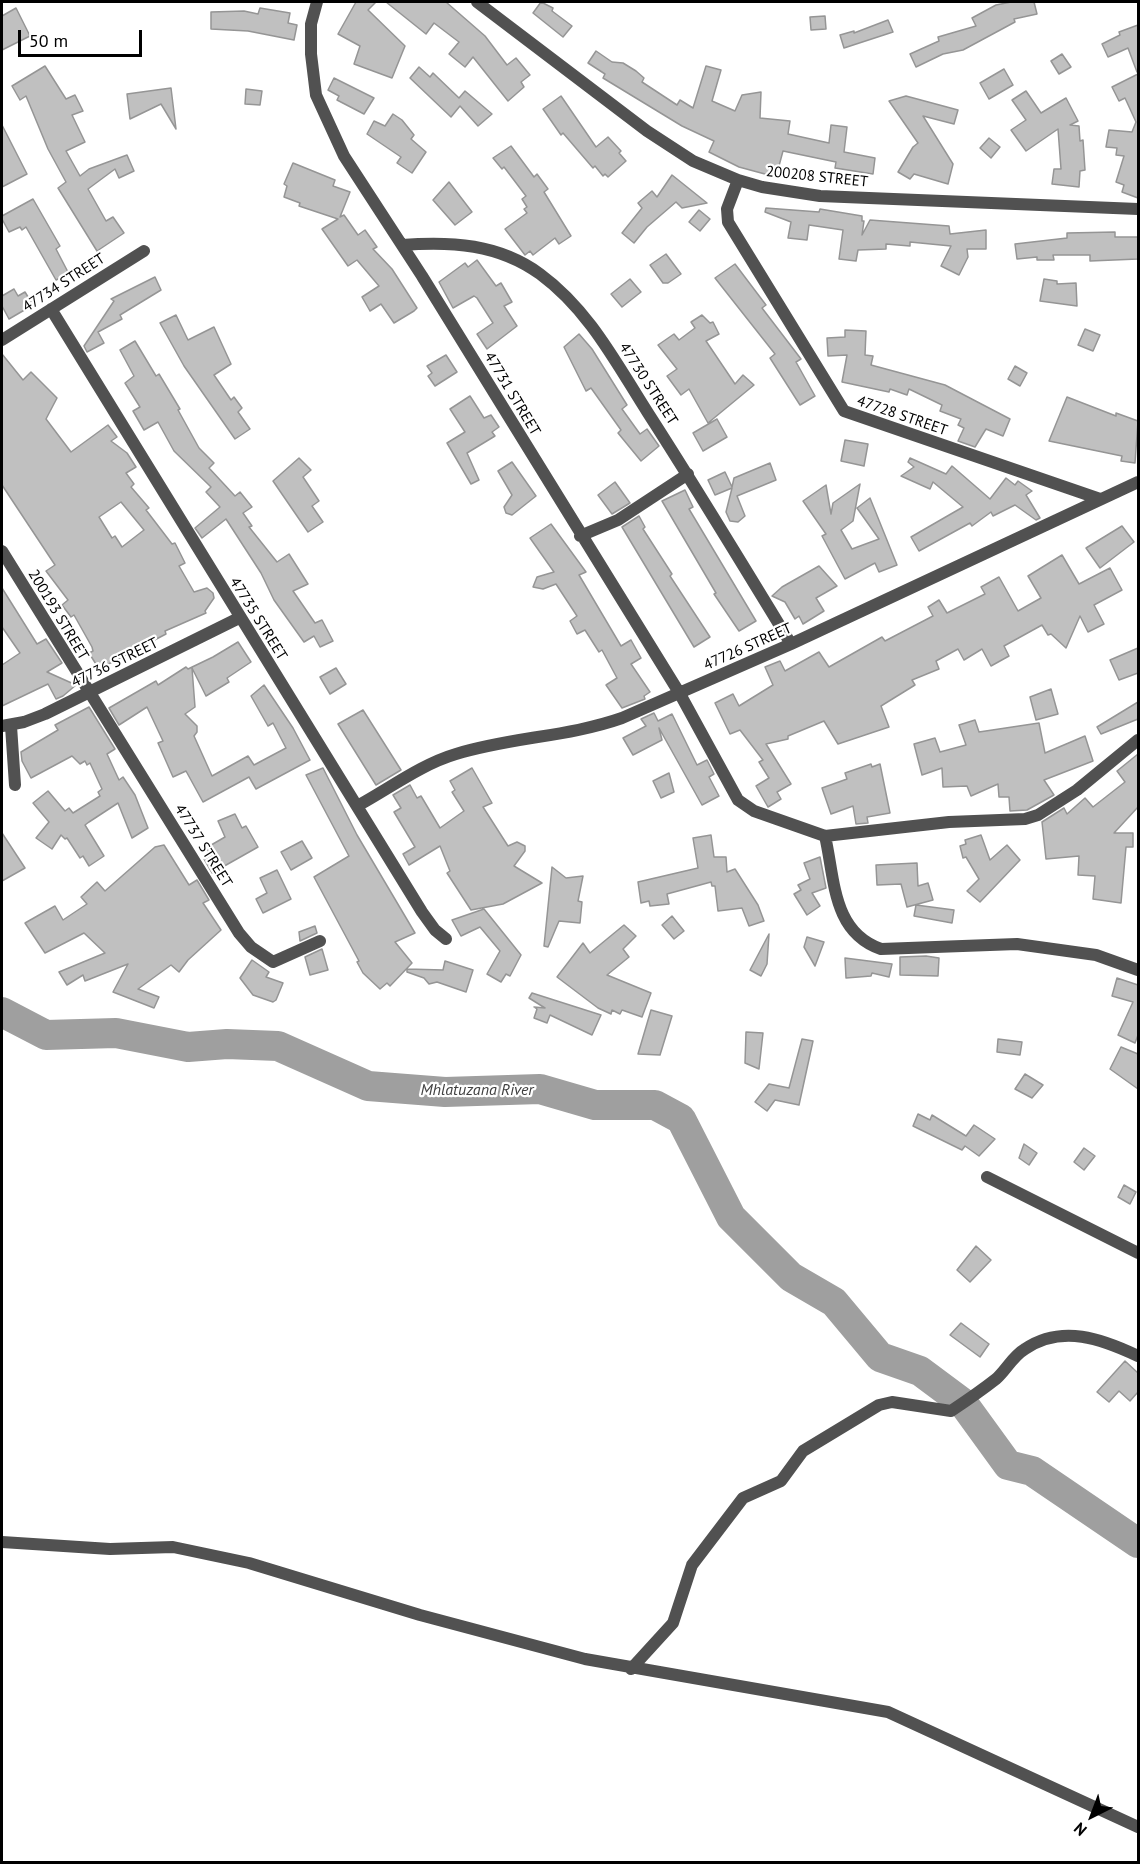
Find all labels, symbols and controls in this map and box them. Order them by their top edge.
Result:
scale bar [21,18,146,56]
text: 50 m [29,29,68,52]
street label: 200208 STREET [765,163,869,191]
street label: 47734 STREET [19,250,109,316]
street label: 47730 STREET [615,339,681,429]
street label: 47731 STREET [480,349,544,439]
street label: 47728 STREET [854,392,950,440]
street label: 200193 STREET [24,566,92,664]
street label: 47735 STREET [225,574,291,664]
street label: 47726 STREET [701,620,795,674]
street label: 47736 STREET [69,634,161,692]
street label: 47737 STREET [170,801,236,891]
water label: Mhlatuzana River [420,1080,534,1100]
north arrow [1062,1786,1122,1846]
text: N [1069,1818,1091,1840]

